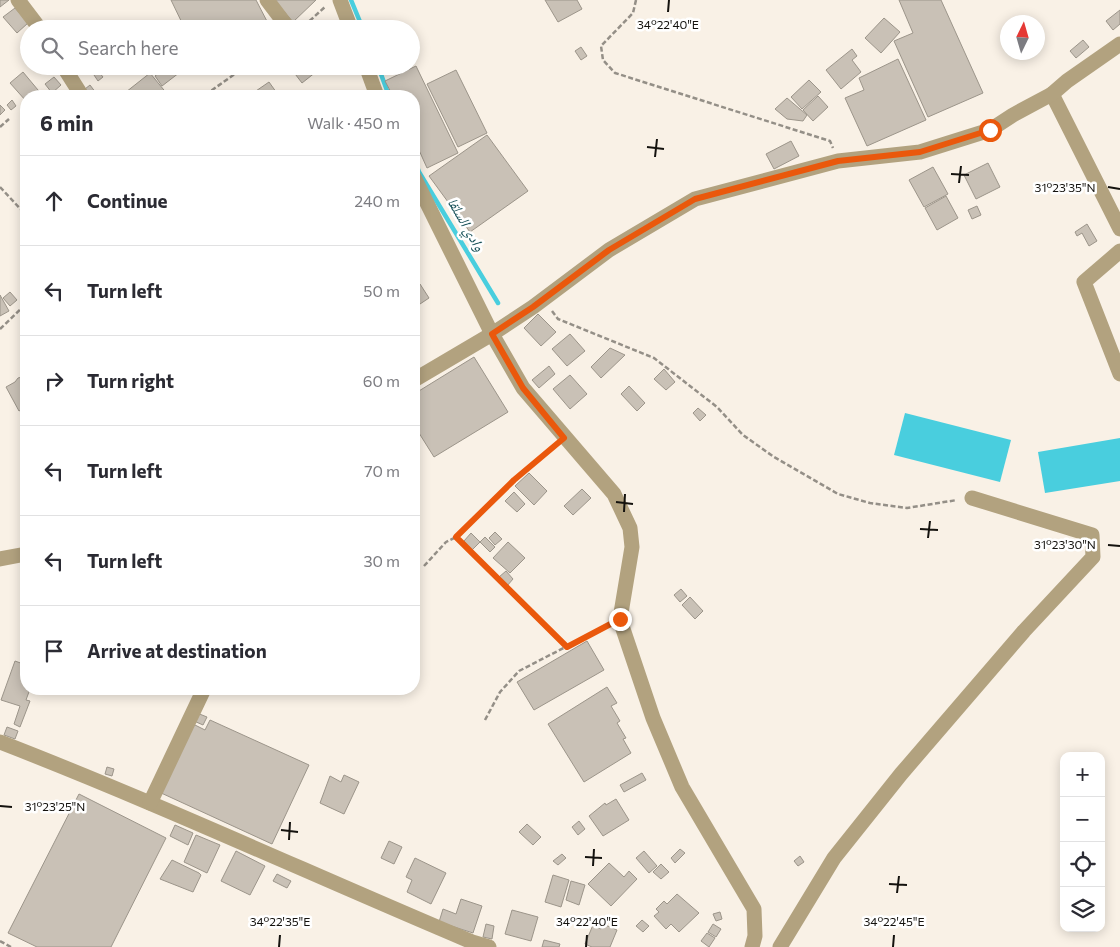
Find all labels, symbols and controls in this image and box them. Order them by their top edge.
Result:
north arrow [1000,15,1045,60]
text: 34°22'40"E [637,17,699,31]
search box [20,20,420,75]
icon: search [38,34,66,62]
text: Search here [78,36,178,59]
text: 6 min [40,110,93,135]
text: Walk · 450 m [307,113,400,132]
route start [979,119,1002,142]
text: 31°23'35"N [1035,180,1095,194]
icon: ahead [40,187,68,215]
text: Continue [87,189,167,212]
text: 240 m [354,191,400,210]
water label: وادي السلقا [441,194,490,256]
icon: left [40,277,68,305]
text: Turn left [87,279,162,302]
text: 50 m [363,281,400,300]
icon: right [40,367,68,395]
text: Turn right [87,369,174,392]
text: 60 m [363,371,400,390]
icon: left [40,457,68,485]
text: Turn left [87,459,162,482]
text: 70 m [364,461,400,480]
text: 31°23'30"N [1034,537,1096,551]
icon: left [40,547,68,575]
text: Turn left [87,549,162,572]
text: 30 m [363,551,400,570]
route end [609,608,632,631]
icon: arrive [40,637,68,665]
text: Arrive at destination [87,639,267,662]
map controls [1060,752,1105,932]
button: + [1060,752,1105,797]
button: − [1060,797,1105,842]
text: 31°23'25"N [25,799,85,813]
button: locate [1060,842,1105,887]
button: layers [1060,887,1105,932]
text: 34°22'35"E [250,914,310,928]
text: 34°22'40"E [556,914,618,928]
text: 34°22'45"E [863,914,925,928]

